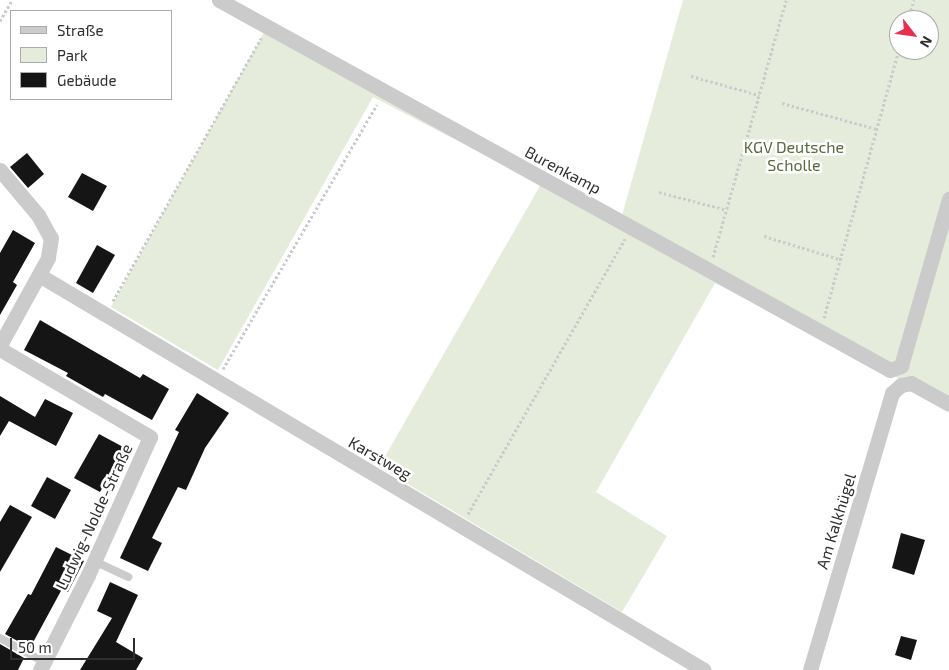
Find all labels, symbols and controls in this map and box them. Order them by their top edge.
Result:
legend [10,10,172,100]
north arrow [889,10,939,60]
text: Straße [57,21,103,39]
text: N [917,34,936,51]
text: Park [57,46,88,64]
text: Gebäude [57,71,116,89]
park label: KGV Deutsche Scholle [744,137,844,175]
street label: Burenkamp [522,142,604,198]
street label: Karstweg [345,432,415,484]
street label: Ludwig-Nolde-Straße [52,441,136,593]
street label: Am Kalkhügel [812,471,860,571]
scale bar [12,628,138,660]
text: 50 m [18,638,52,656]

